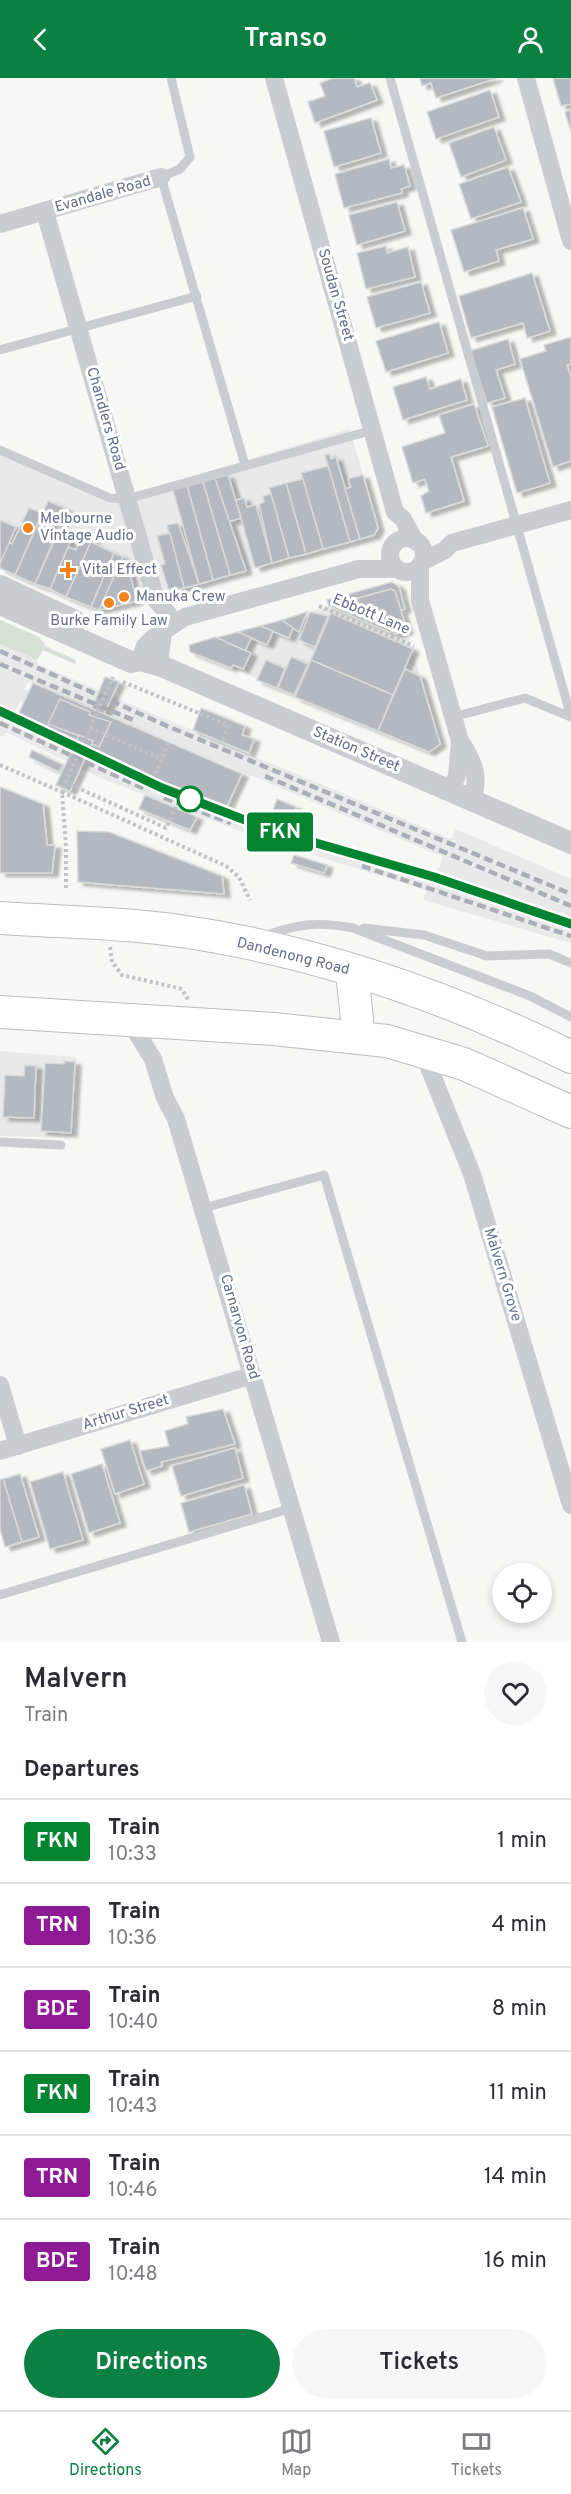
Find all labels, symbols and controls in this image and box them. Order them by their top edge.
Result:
text: Transo [244,22,327,56]
icon: back [24,23,57,56]
icon: person [514,23,547,56]
street label: Evandale Road [53,172,153,218]
street label: Soudan Street [313,247,357,343]
street label: Chandlers Road [81,365,129,473]
place label: Melbourne Vintage Audio [40,510,134,546]
marker: Melbourne Vintage Audio [21,521,35,535]
marker: Vital Effect [59,561,77,579]
place label: Vital Effect [82,561,157,580]
place label: Manuka Crew [136,588,226,607]
marker: Manuka Crew [117,590,131,604]
street label: Ebbott Lane [329,590,413,640]
marker: Burke Family Law [102,596,116,610]
place label: Burke Family Law [50,612,168,631]
street label: Station Street [310,723,402,777]
unlabelled marker [177,786,203,812]
line badge: FKN [246,812,314,852]
text: FKN [259,819,301,846]
street label: Dandenong Road [235,934,351,980]
street label: Malvern Grove [479,1226,525,1324]
street label: Carnarvon Road [215,1272,263,1382]
street label: Arthur Street [81,1391,171,1435]
map controls [492,1563,552,1623]
button: locate [492,1563,552,1623]
text: Malvern [24,1662,127,1698]
button: heart [484,1662,547,1725]
text: Train [24,1703,68,1729]
text: Departures [24,1757,140,1784]
text: Train [108,1815,160,1842]
text: FKN [36,1828,78,1855]
text: 1 min [497,1828,547,1855]
text: 10:33 [108,1842,157,1868]
text: Train [108,1899,160,1926]
text: TRN [36,1912,78,1939]
text: 4 min [492,1912,547,1939]
text: 10:36 [108,1926,157,1952]
text: Train [108,1983,161,2010]
text: BDE [36,1996,78,2023]
text: 8 min [492,1996,547,2023]
text: 10:40 [108,2010,158,2036]
text: Train [108,2067,160,2094]
text: FKN [36,2080,78,2107]
text: 11 min [489,2080,547,2107]
text: 10:43 [108,2094,157,2120]
text: Train [108,2151,160,2178]
text: TRN [36,2164,78,2191]
text: 14 min [484,2164,547,2191]
text: 10:46 [108,2178,157,2204]
text: Train [108,2235,161,2262]
text: BDE [36,2248,78,2275]
text: 16 min [484,2248,547,2275]
text: 10:48 [108,2262,158,2288]
button: Directions [24,2329,280,2398]
button: Tickets [292,2329,547,2398]
tab: Directions [69,2425,142,2481]
tab: Map [280,2425,313,2481]
tab: Tickets [451,2425,502,2481]

